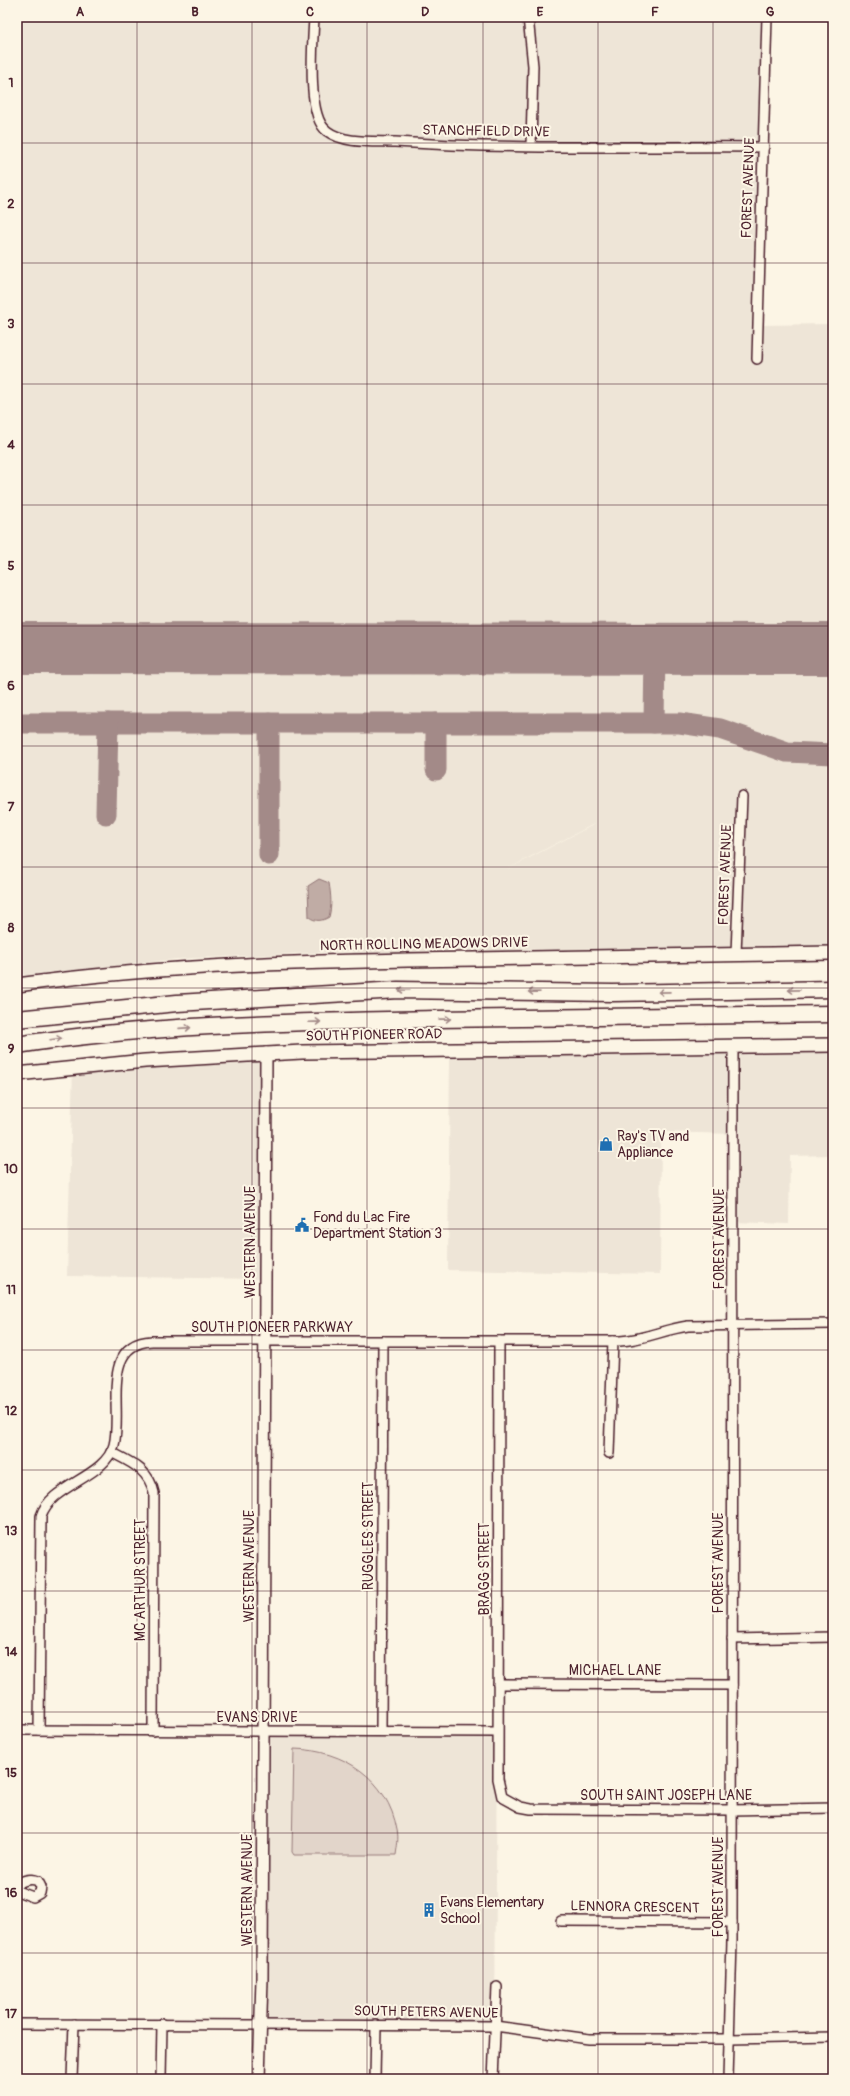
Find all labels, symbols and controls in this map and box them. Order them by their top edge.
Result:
text: A [76,4,85,20]
text: B [191,4,199,20]
text: C [306,4,314,20]
text: D [421,4,429,20]
text: E [537,4,544,20]
text: F [651,4,659,20]
text: G [766,4,775,20]
text: 1 [8,75,14,91]
street label: STANCHFIELD DRIVE [422,121,550,141]
street label: FOREST AVENUE [738,137,758,239]
text: 2 [7,196,15,212]
text: 3 [7,316,15,332]
text: 4 [7,437,15,453]
text: 5 [7,558,15,574]
text: 6 [7,678,15,694]
text: 7 [8,799,15,815]
street label: FOREST AVENUE [715,824,735,926]
text: 8 [8,920,15,936]
street label: NORTH ROLLING MEADOWS DRIVE [320,934,528,954]
one-way arrow [398,986,411,994]
one-way arrow [788,986,801,994]
one-way arrow [528,988,541,996]
one-way arrow [658,988,671,996]
one-way arrow [438,1015,451,1023]
one-way arrow [308,1018,321,1025]
one-way arrow [178,1025,191,1032]
street label: SOUTH PIONEER ROAD [306,1025,443,1045]
one-way arrow [49,1035,62,1043]
text: 9 [8,1041,15,1057]
place label: Ray's TV and Appliance [617,1128,690,1161]
shop icon: Ray's TV and Appliance [598,1136,614,1152]
text: 10 [4,1161,18,1177]
street label: WESTERN AVENUE [242,1186,259,1298]
street label: FOREST AVENUE [711,1189,728,1289]
place label: Fond du Lac Fire Department Station 3 [313,1209,442,1242]
public building icon: Fond du Lac Fire Department Station 3 [294,1217,310,1233]
text: 11 [6,1282,16,1298]
street label: SOUTH PIONEER PARKWAY [191,1319,353,1336]
text: 12 [5,1403,17,1419]
street label: RUGGLES STREET [360,1481,377,1590]
street label: WESTERN AVENUE [241,1510,258,1622]
street label: FOREST AVENUE [710,1513,727,1613]
street label: MC ARTHUR STREET [132,1519,149,1641]
street label: BRAGG STREET [476,1522,493,1616]
text: 13 [5,1523,17,1539]
text: 14 [5,1644,18,1660]
street label: MICHAEL LANE [569,1662,661,1679]
street label: EVANS DRIVE [217,1709,297,1726]
text: 15 [5,1765,17,1781]
street label: SOUTH SAINT JOSEPH LANE [580,1787,752,1804]
street label: WESTERN AVENUE [239,1834,256,1946]
street label: FOREST AVENUE [710,1837,727,1937]
text: 16 [5,1885,18,1901]
place label: Evans Elementary School [440,1894,544,1927]
street label: LENNORA CRESCENT [570,1897,700,1917]
building icon: Evans Elementary School [421,1902,437,1918]
street label: SOUTH PETERS AVENUE [354,2002,498,2022]
text: 17 [5,2006,17,2022]

